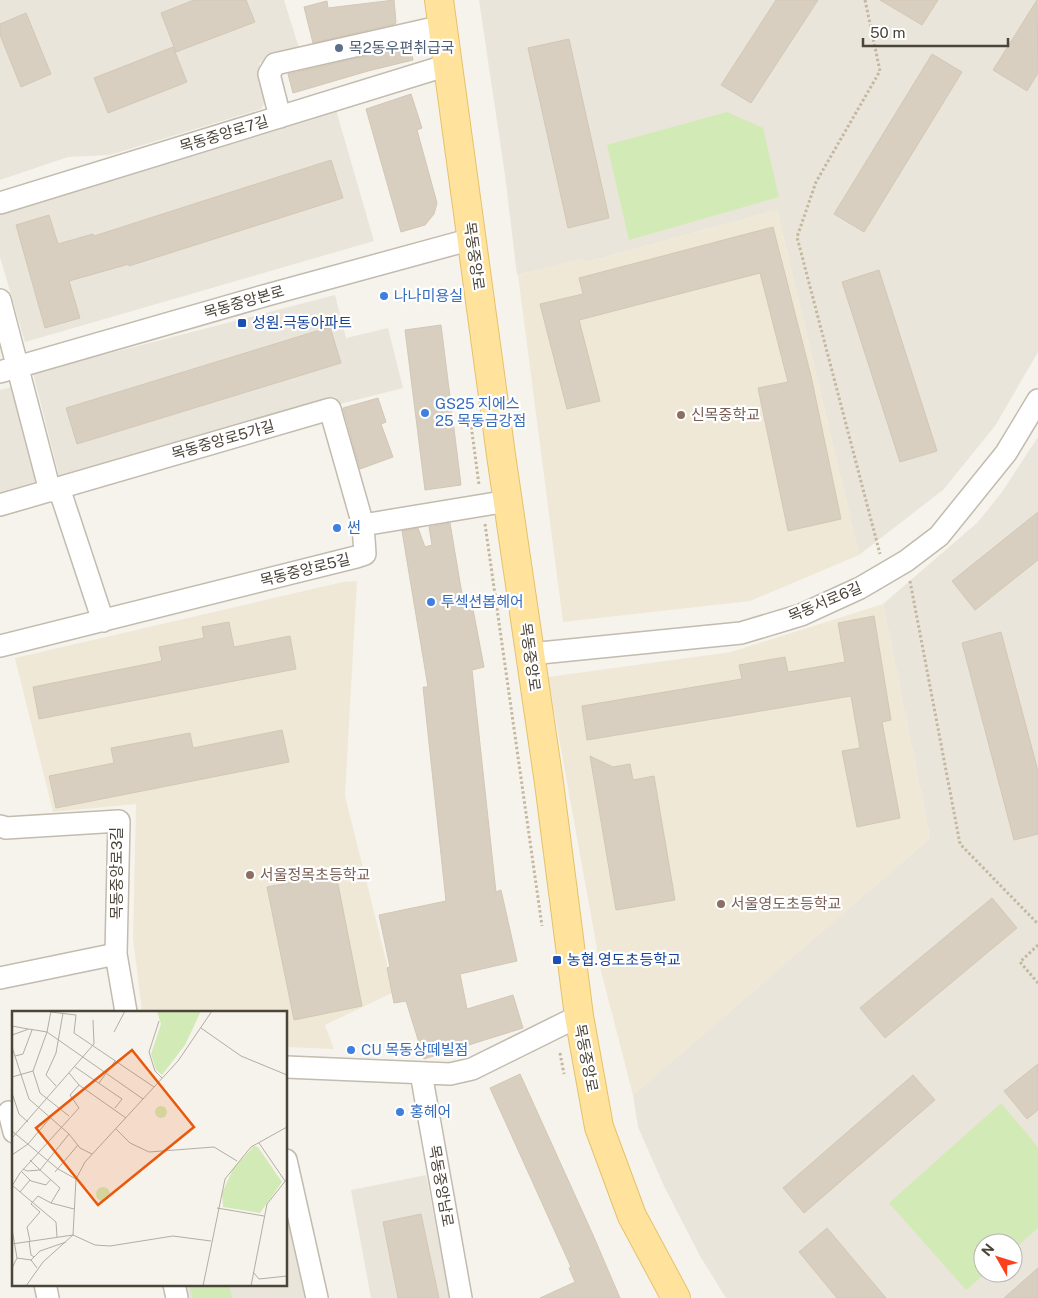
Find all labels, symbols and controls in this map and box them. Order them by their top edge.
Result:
scale bar [863,15,1008,47]
text: 50 m [870,24,905,41]
place label: 목2동우편취급국 [349,39,455,56]
marker: 목2동우편취급국 [333,42,345,54]
street label: 목동중앙로7길 [177,112,270,155]
street label: 목동중앙로 [461,221,488,291]
street label: 목동중앙본로 [202,282,286,321]
place label: 나나미용실 [394,287,463,304]
marker: 나나미용실 [378,290,390,302]
place label: 성원.극동아파트 [252,314,352,331]
marker: 성원.극동아파트 [236,317,248,329]
place label: GS25 지에스 25 목동금강점 [435,395,526,429]
place label: 신목중학교 [691,406,760,423]
marker: GS25 지에스 25 목동금강점 [419,407,431,419]
marker: 신목중학교 [675,409,687,421]
street label: 목동중앙로5가길 [169,417,276,462]
place label: 썬 [347,519,361,536]
marker: 썬 [331,522,343,534]
street label: 목동중앙로5길 [258,550,352,589]
street label: 목동서로6길 [785,578,864,625]
place label: 투섹션봅헤어 [441,593,524,610]
marker: 투섹션봅헤어 [425,596,437,608]
street label: 목동중앙로 [517,622,544,692]
street label: 목동중앙로3길 [108,827,125,919]
place label: 서울정목초등학교 [260,866,370,883]
marker: 서울정목초등학교 [244,869,256,881]
place label: 서울영도초등학교 [731,895,841,912]
marker: 서울영도초등학교 [715,898,727,910]
place label: 농협.영도초등학교 [567,951,681,968]
marker: 농협.영도초등학교 [551,954,563,966]
inset map [12,1011,288,1286]
street label: 목동중앙로 [572,1022,601,1093]
place label: CU 목동상떼빌점 [361,1041,468,1058]
marker: CU 목동상떼빌점 [345,1044,357,1056]
place label: 홍헤어 [410,1103,451,1120]
marker: 홍헤어 [394,1106,406,1118]
street label: 목동중앙남로 [426,1144,457,1228]
north arrow [973,1233,1023,1283]
text: N [978,1241,998,1259]

